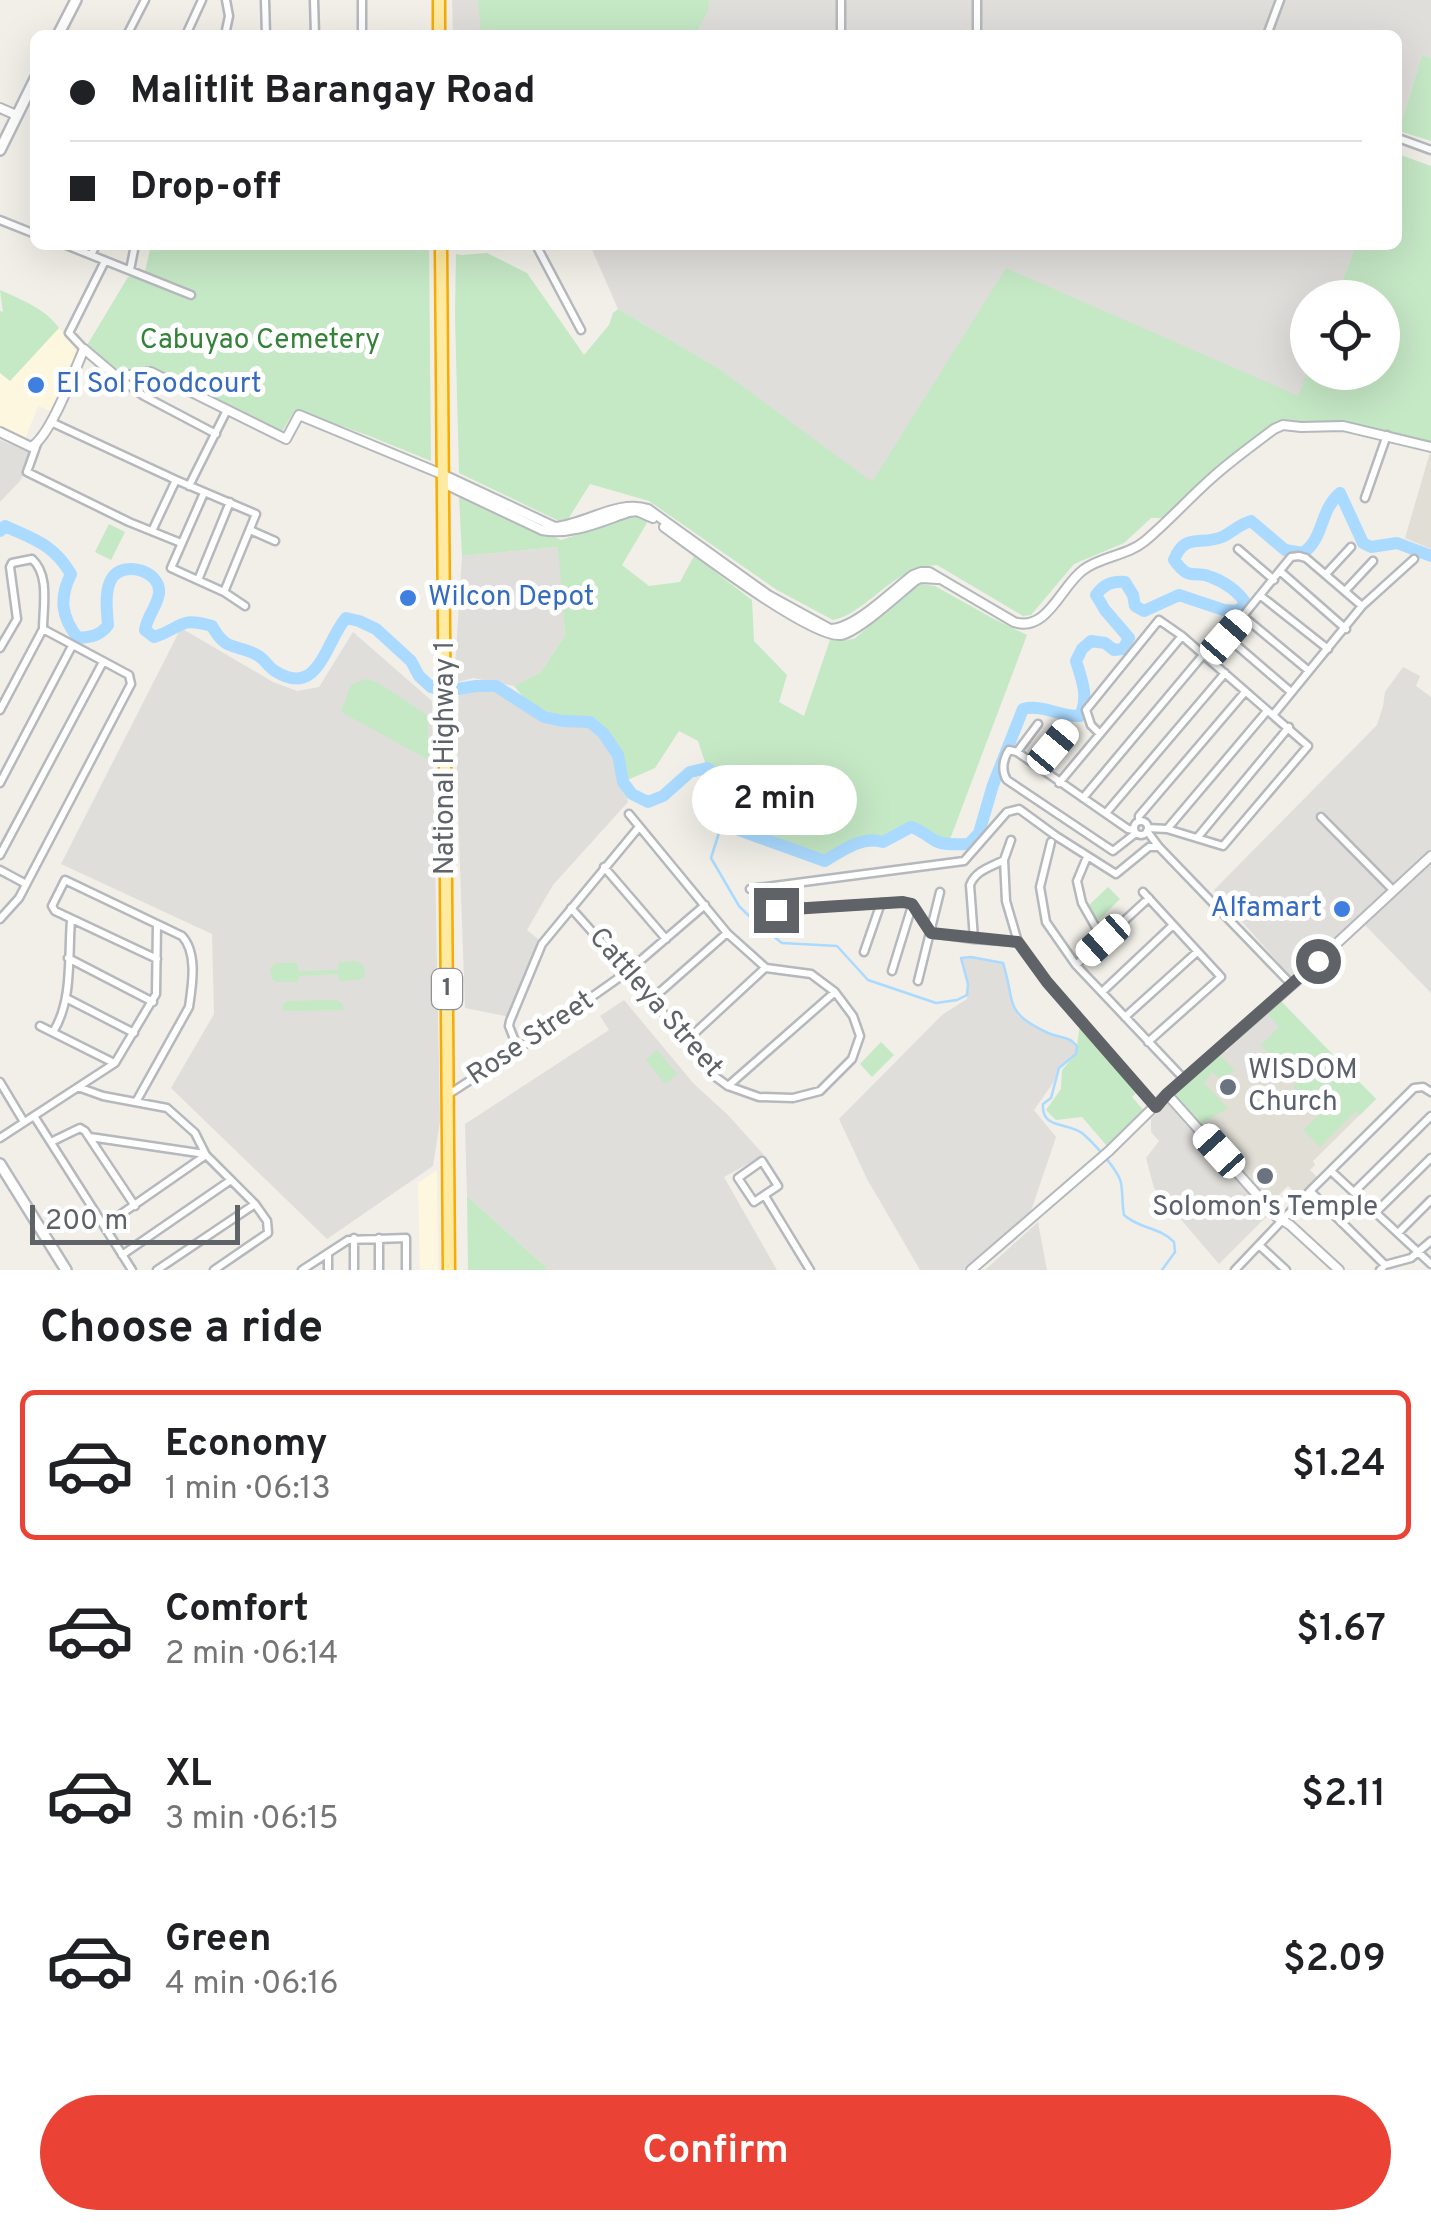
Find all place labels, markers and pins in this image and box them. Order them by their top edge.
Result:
place label: El Sol Foodcourt [56,367,262,403]
marker: El Sol Foodcourt [25,374,47,396]
place label: Wilcon Depot [428,580,594,616]
marker: Wilcon Depot [397,587,419,609]
place label: Alfamart [1210,891,1322,927]
marker: Alfamart [1331,898,1353,920]
place label: WISDOM Church [1248,1053,1358,1121]
marker: WISDOM Church [1217,1076,1239,1098]
marker: Solomon's Temple [1254,1165,1276,1187]
place label: Solomon's Temple [1152,1190,1378,1226]

